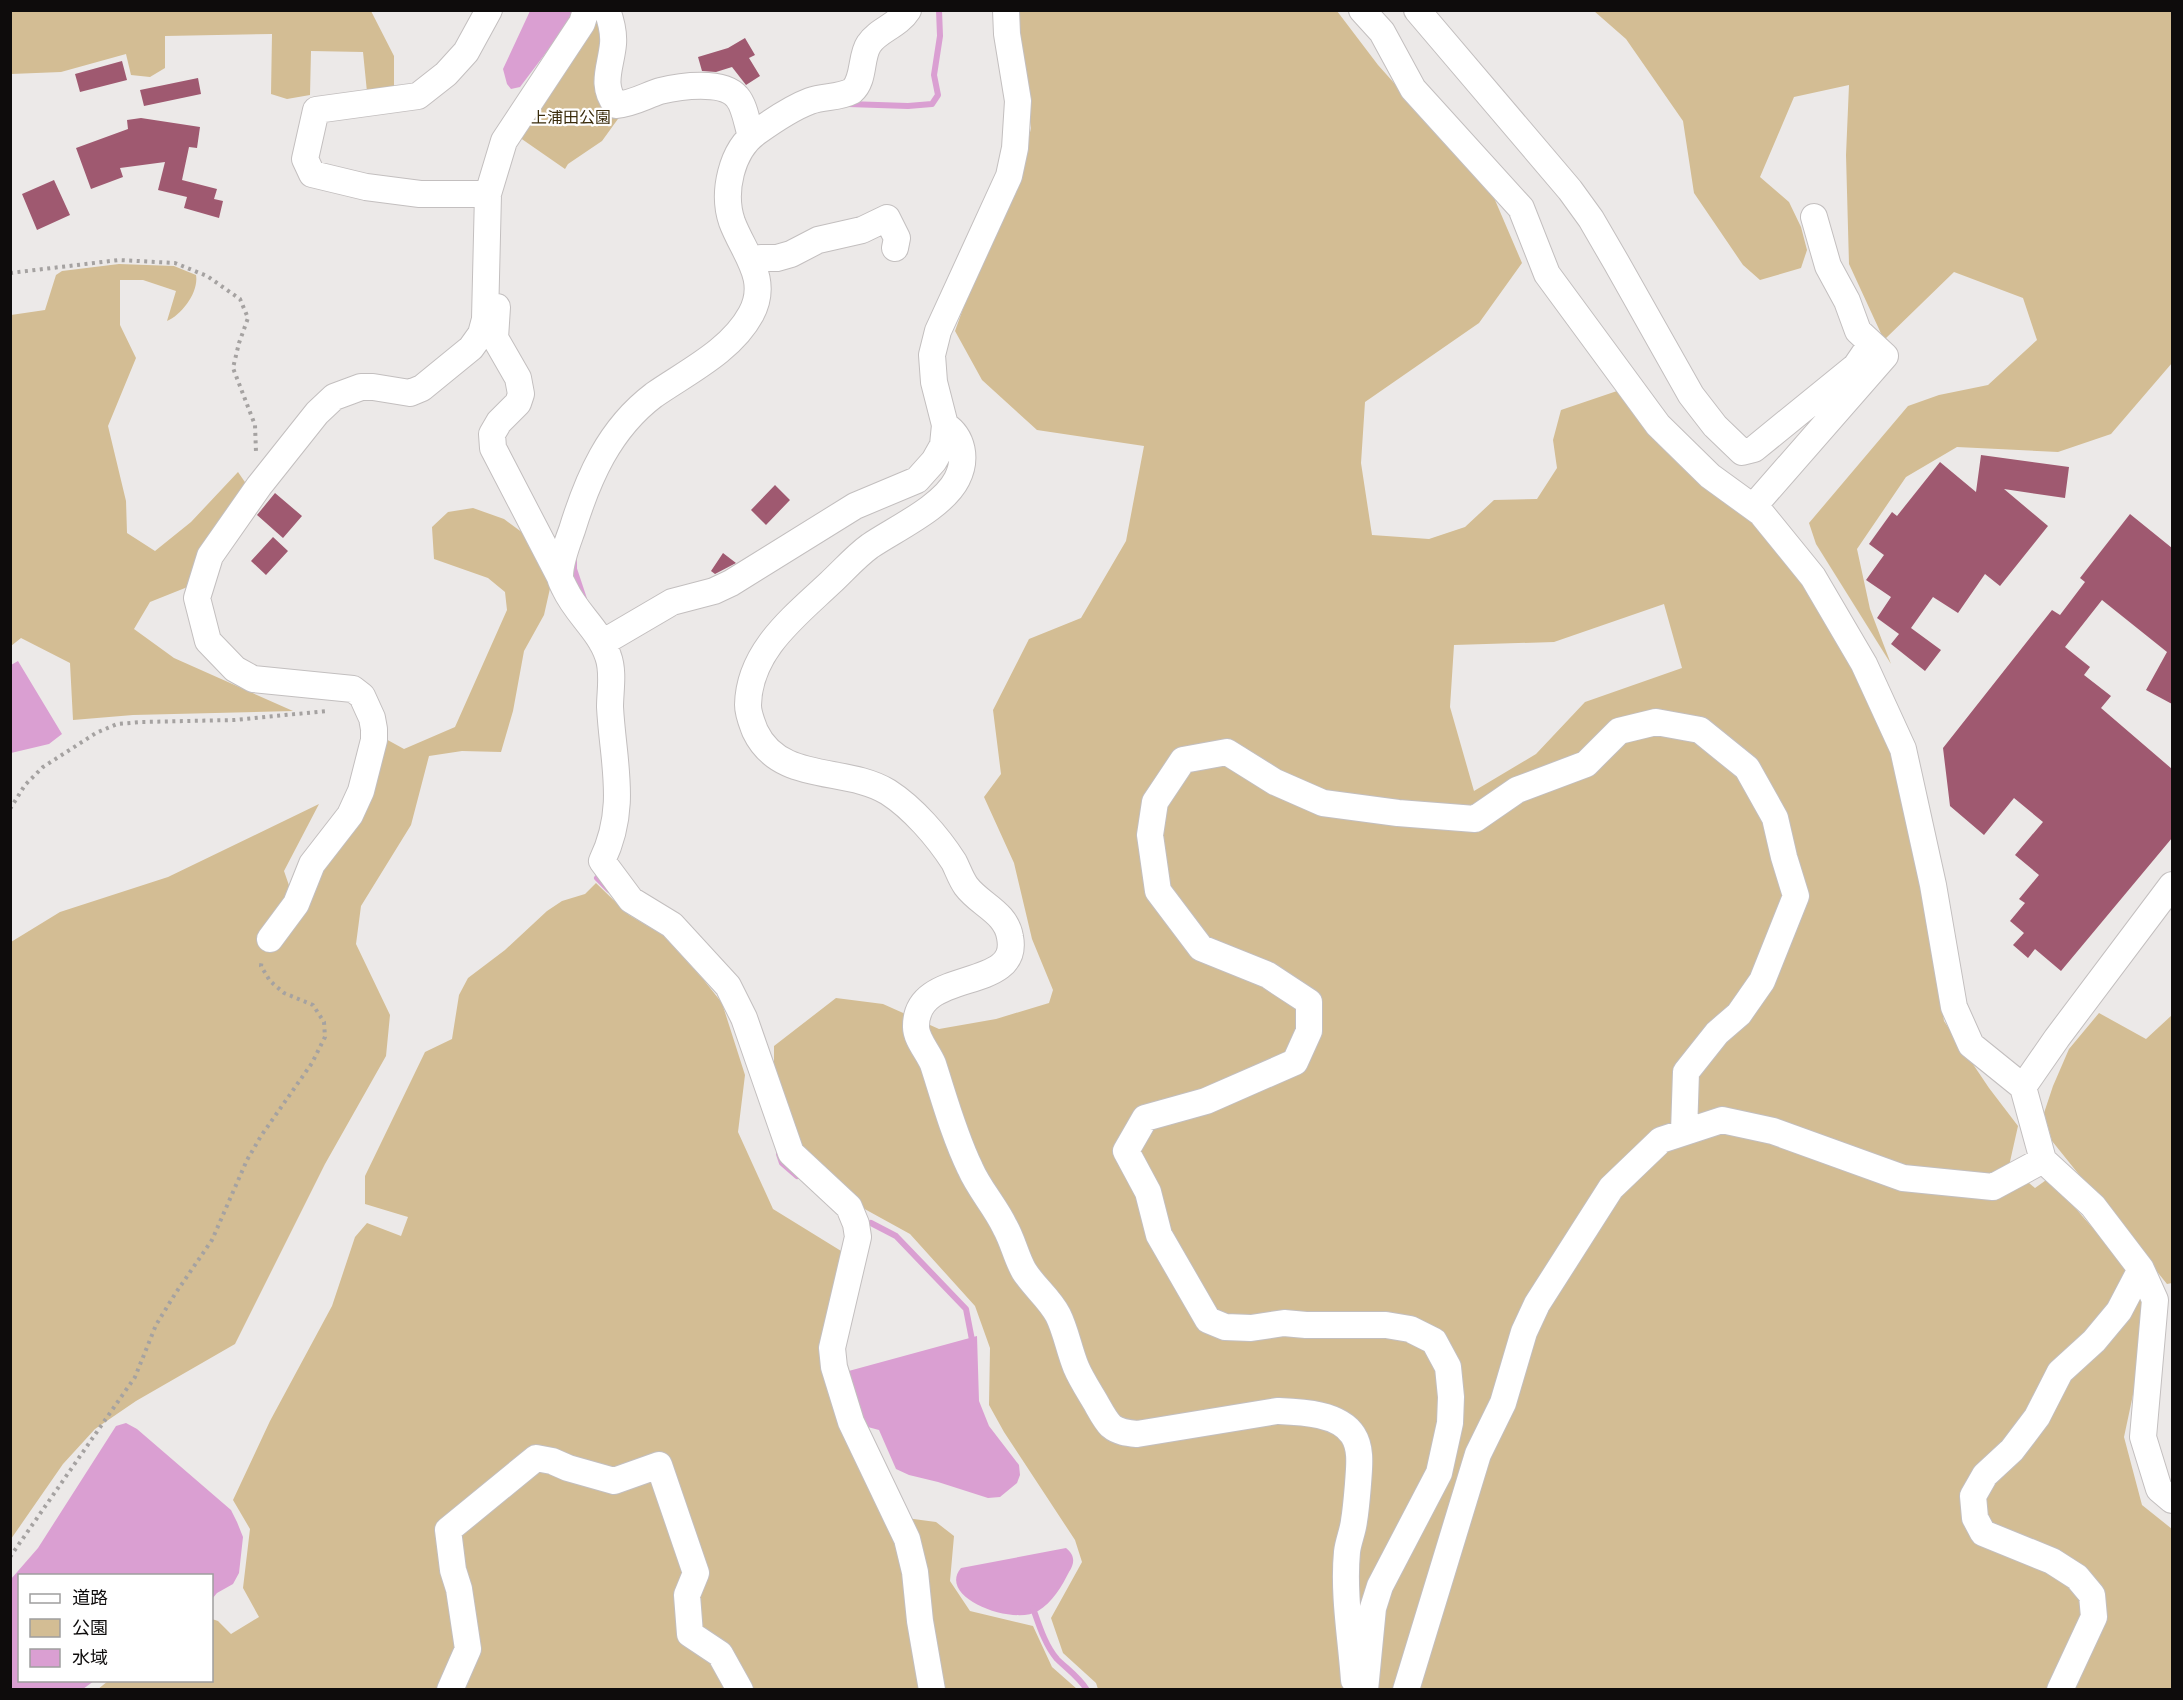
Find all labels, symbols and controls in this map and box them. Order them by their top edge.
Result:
park label: 上浦田公園 [531,106,611,129]
legend [18,1574,213,1682]
text: 道路 [72,1585,108,1611]
text: 公園 [72,1615,108,1641]
text: 水域 [72,1645,108,1671]

